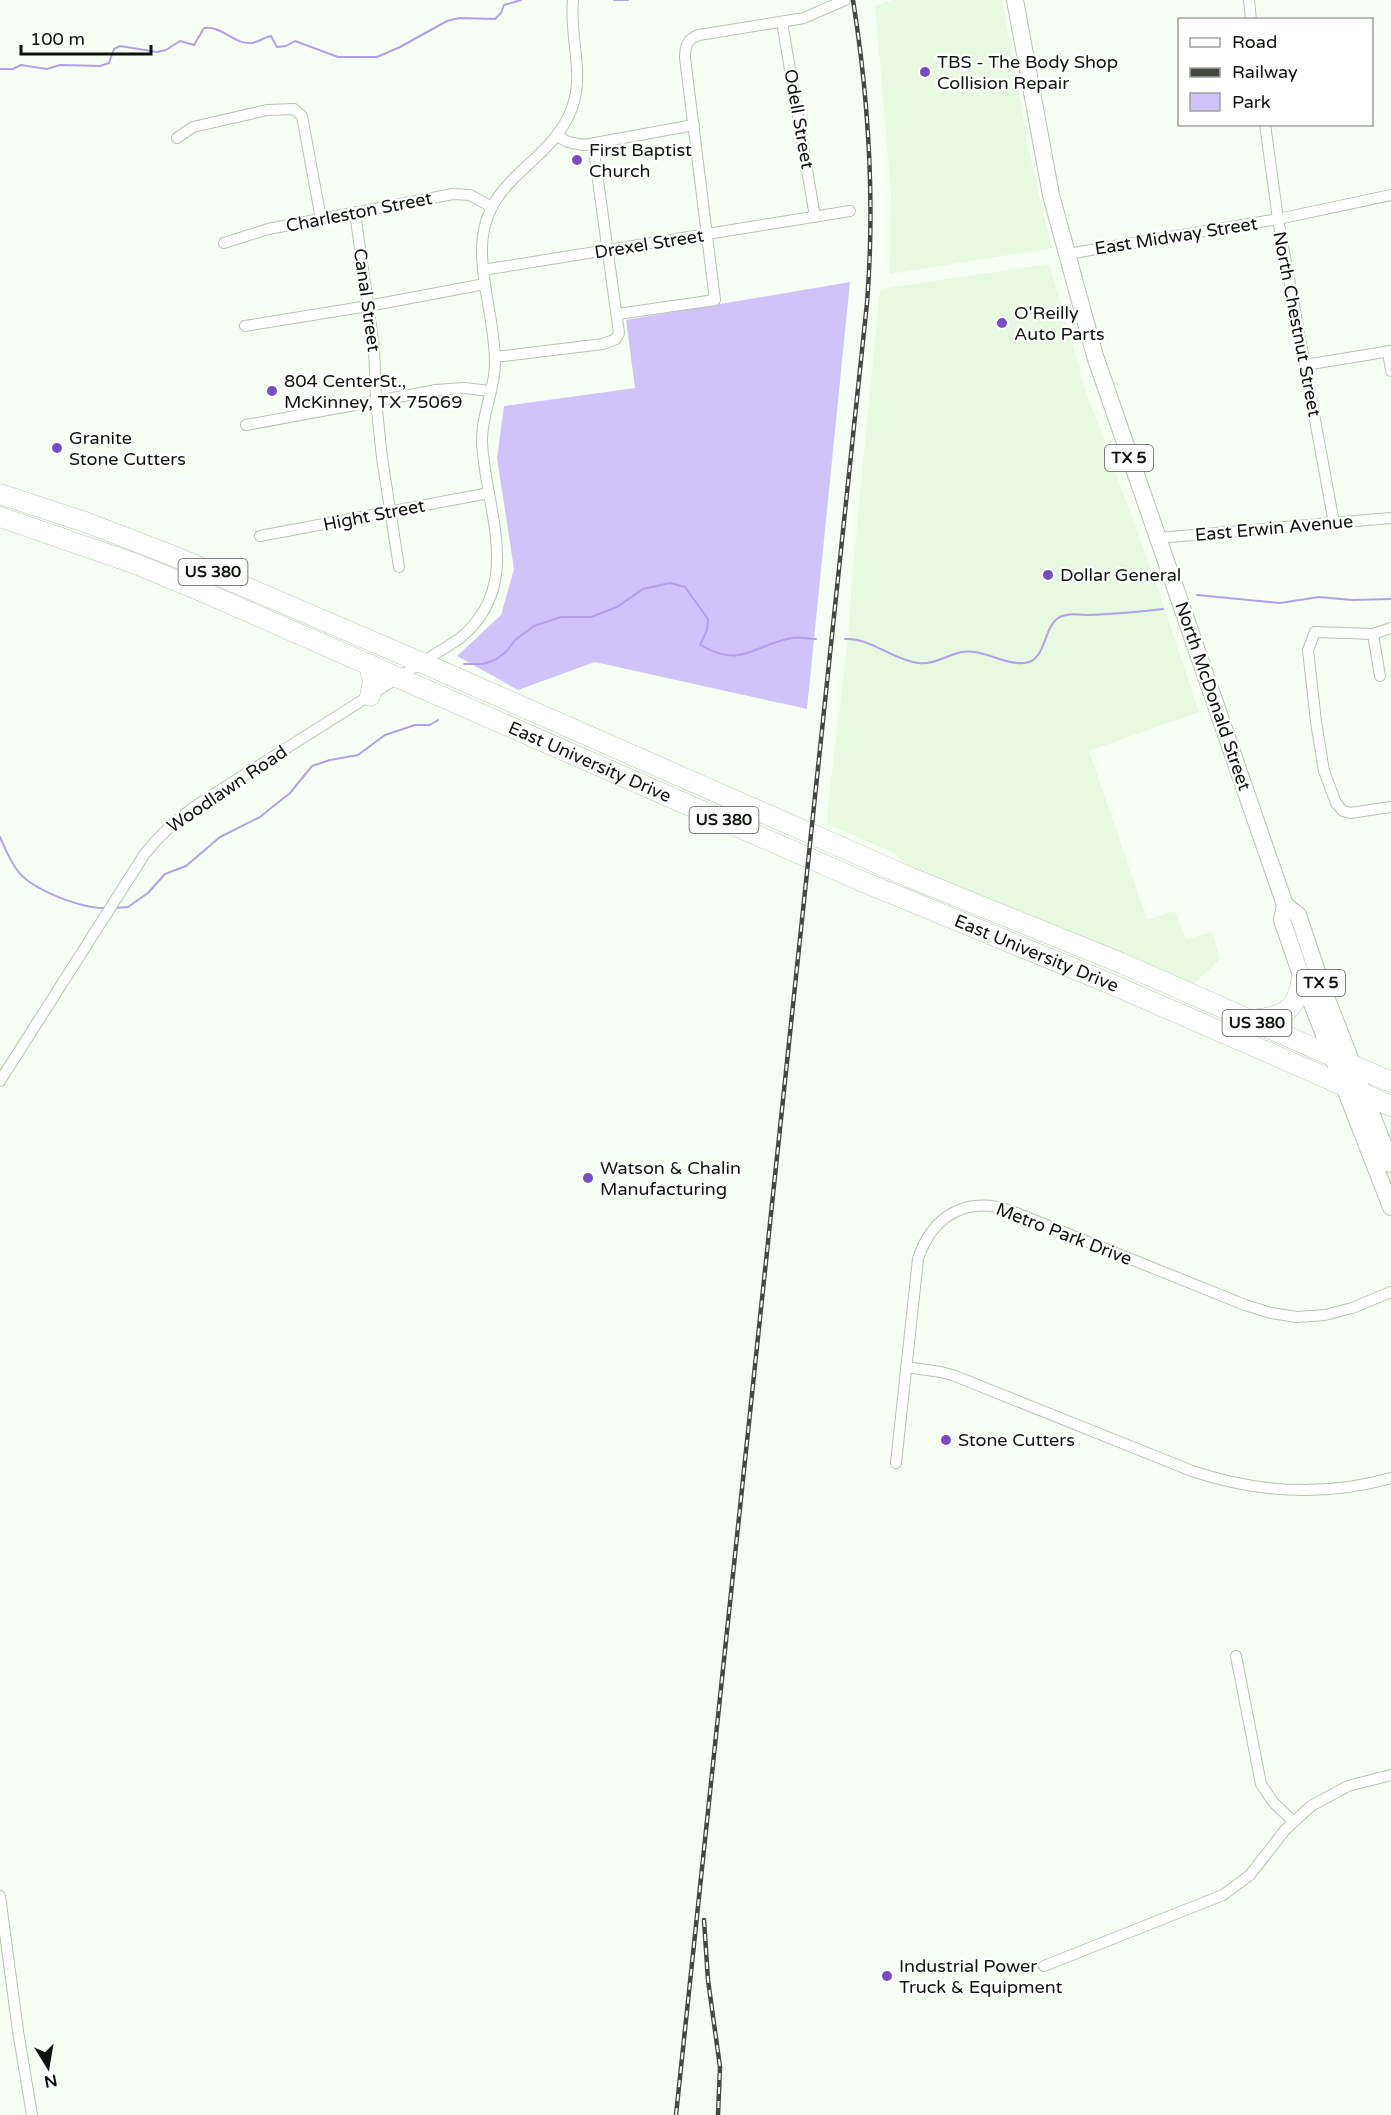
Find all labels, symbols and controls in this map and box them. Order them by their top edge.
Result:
scale bar [21,18,152,56]
legend [1178,18,1373,126]
text: 100 m [30,28,85,50]
text: Road [1232,31,1277,53]
place label: TBS - The Body Shop Collision Repair [937,51,1118,94]
text: Railway [1232,61,1298,83]
marker: TBS - The Body Shop Collision Repair [918,65,932,79]
street label: Odell Street [779,67,819,171]
text: Park [1232,91,1271,113]
place label: First Baptist Church [589,139,692,182]
marker: First Baptist Church [570,153,584,167]
street label: Charleston Street [284,187,434,237]
street label: East Midway Street [1093,212,1259,260]
street label: Drexel Street [593,224,705,263]
street label: North Chestnut Street [1268,229,1326,419]
street label: Canal Street [349,247,385,353]
place label: O'Reilly Auto Parts [1014,302,1105,345]
marker: O'Reilly Auto Parts [995,316,1009,330]
place label: 804 CenterSt., McKinney, TX 75069 [284,370,462,413]
marker: 804 CenterSt., McKinney, TX 75069 [265,384,279,398]
place label: Granite Stone Cutters [69,427,186,470]
marker: Granite Stone Cutters [50,441,64,455]
road number: TX 5 [1105,445,1153,471]
street label: Hight Street [321,494,427,536]
street label: East Erwin Avenue [1194,510,1354,546]
road number: US 380 [178,559,248,585]
place label: Dollar General [1060,564,1181,586]
marker: Dollar General [1041,568,1055,582]
street label: North McDonald Street [1170,599,1256,794]
street label: East University Drive [505,716,675,807]
street label: Woodlawn Road [163,741,291,837]
road number: US 380 [690,807,758,833]
street label: East University Drive [951,910,1122,997]
road number: TX 5 [1297,970,1345,996]
road number: US 380 [1222,1010,1292,1036]
place label: Watson & Chalin Manufacturing [600,1157,741,1200]
marker: Watson & Chalin Manufacturing [581,1171,595,1185]
street label: Metro Park Drive [993,1198,1135,1270]
place label: Stone Cutters [958,1429,1075,1451]
marker: Stone Cutters [939,1433,953,1447]
place label: Industrial Power Truck & Equipment [899,1955,1063,1998]
marker: Industrial Power Truck & Equipment [880,1969,894,1983]
north arrow [18,2037,78,2097]
text: N [42,2070,59,2092]

